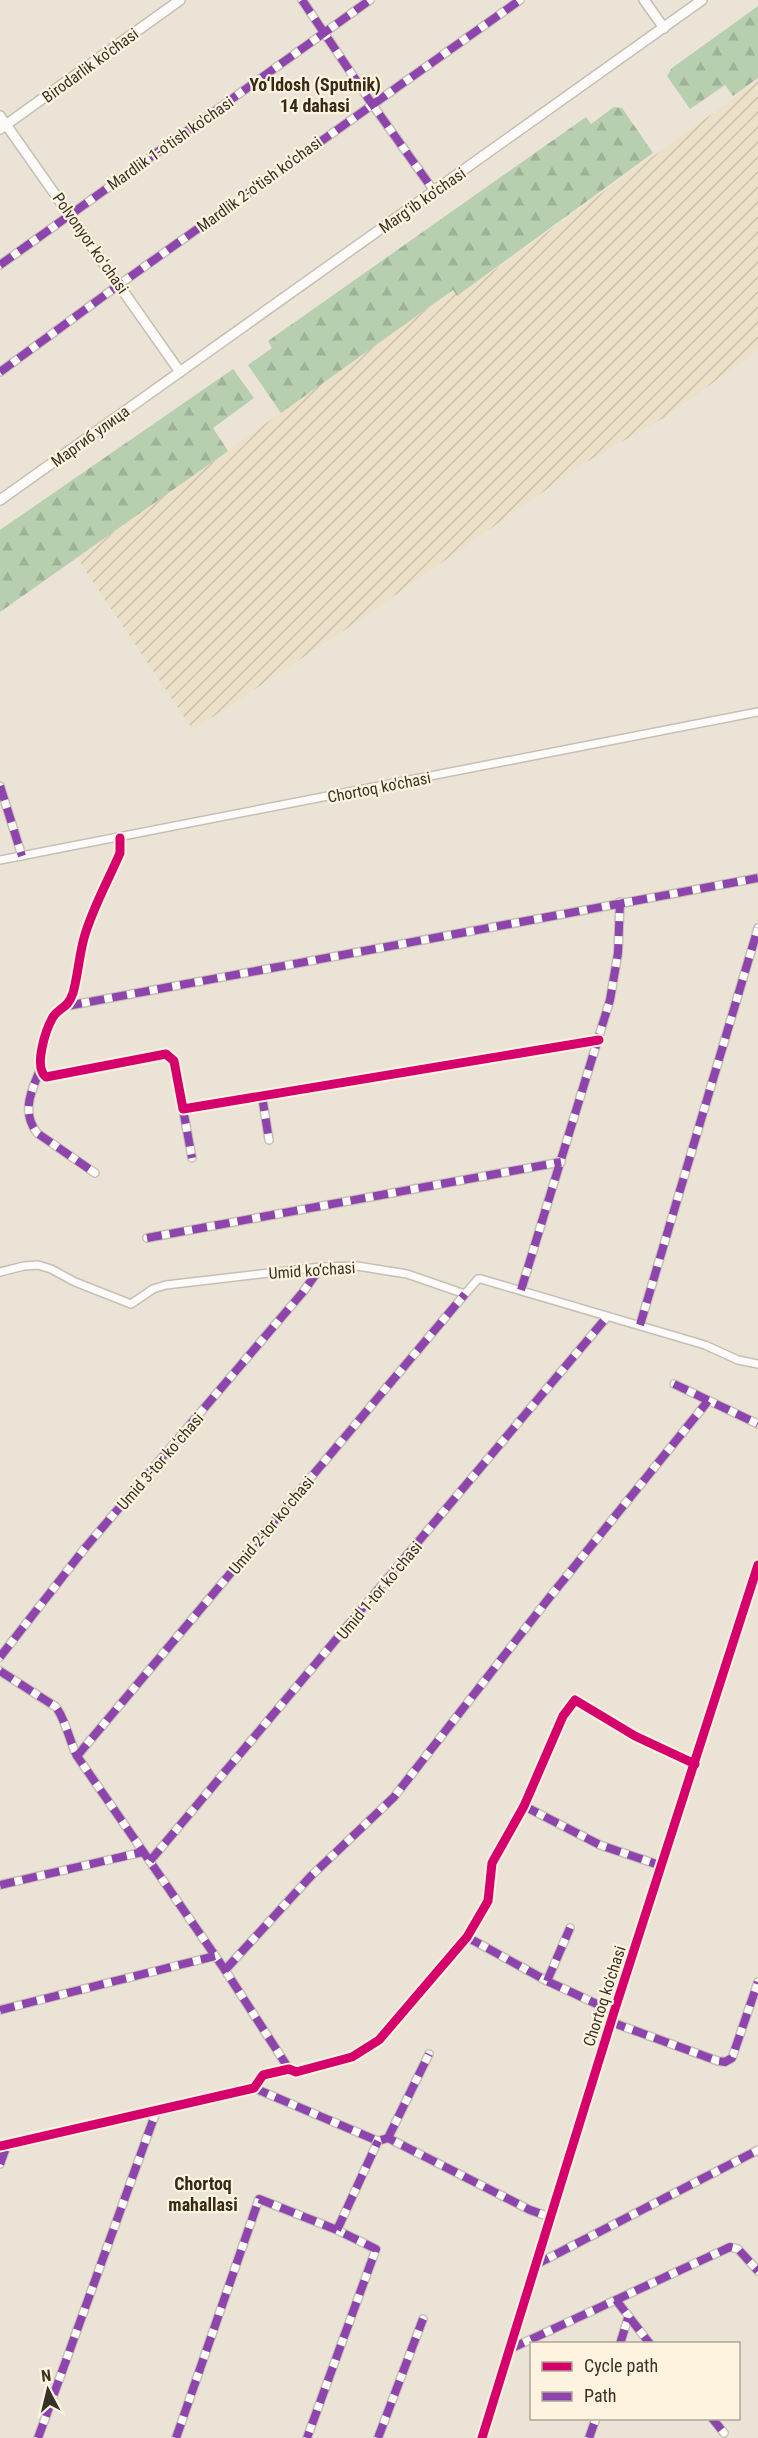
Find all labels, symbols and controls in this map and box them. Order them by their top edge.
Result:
street label: Birodarlik ko'chasi [39,24,142,107]
district label: Yo‘ldosh (Sputnik) 14 dahasi [249,74,381,116]
street label: Mardlik 1-o'tish ko'chasi [104,93,237,194]
street label: Mardlik 2-o'tish ko'chasi [193,133,325,236]
street label: Marg‘ib ko‘chasi [375,164,469,237]
street label: Polvonyor koʻchasi [49,189,132,297]
street label: Маргиб улица [48,402,133,471]
street label: Chortoq ko'chasi [326,768,432,807]
street label: Umid ko‘chasi [268,1258,356,1283]
street label: Umid 3-tor koʻchasi [113,1409,208,1514]
street label: Umid 2-tor koʻchasi [225,1473,318,1578]
street label: Umid 1-tor koʻchasi [333,1538,426,1643]
street label: Chortoq ko'chasi [579,1943,630,2049]
district label: Chortoq mahallasi [168,2173,238,2215]
legend [530,2342,740,2420]
text: Cycle path [584,2355,658,2376]
north arrow [18,2360,78,2420]
text: N [40,2366,52,2386]
text: Path [584,2385,617,2406]

